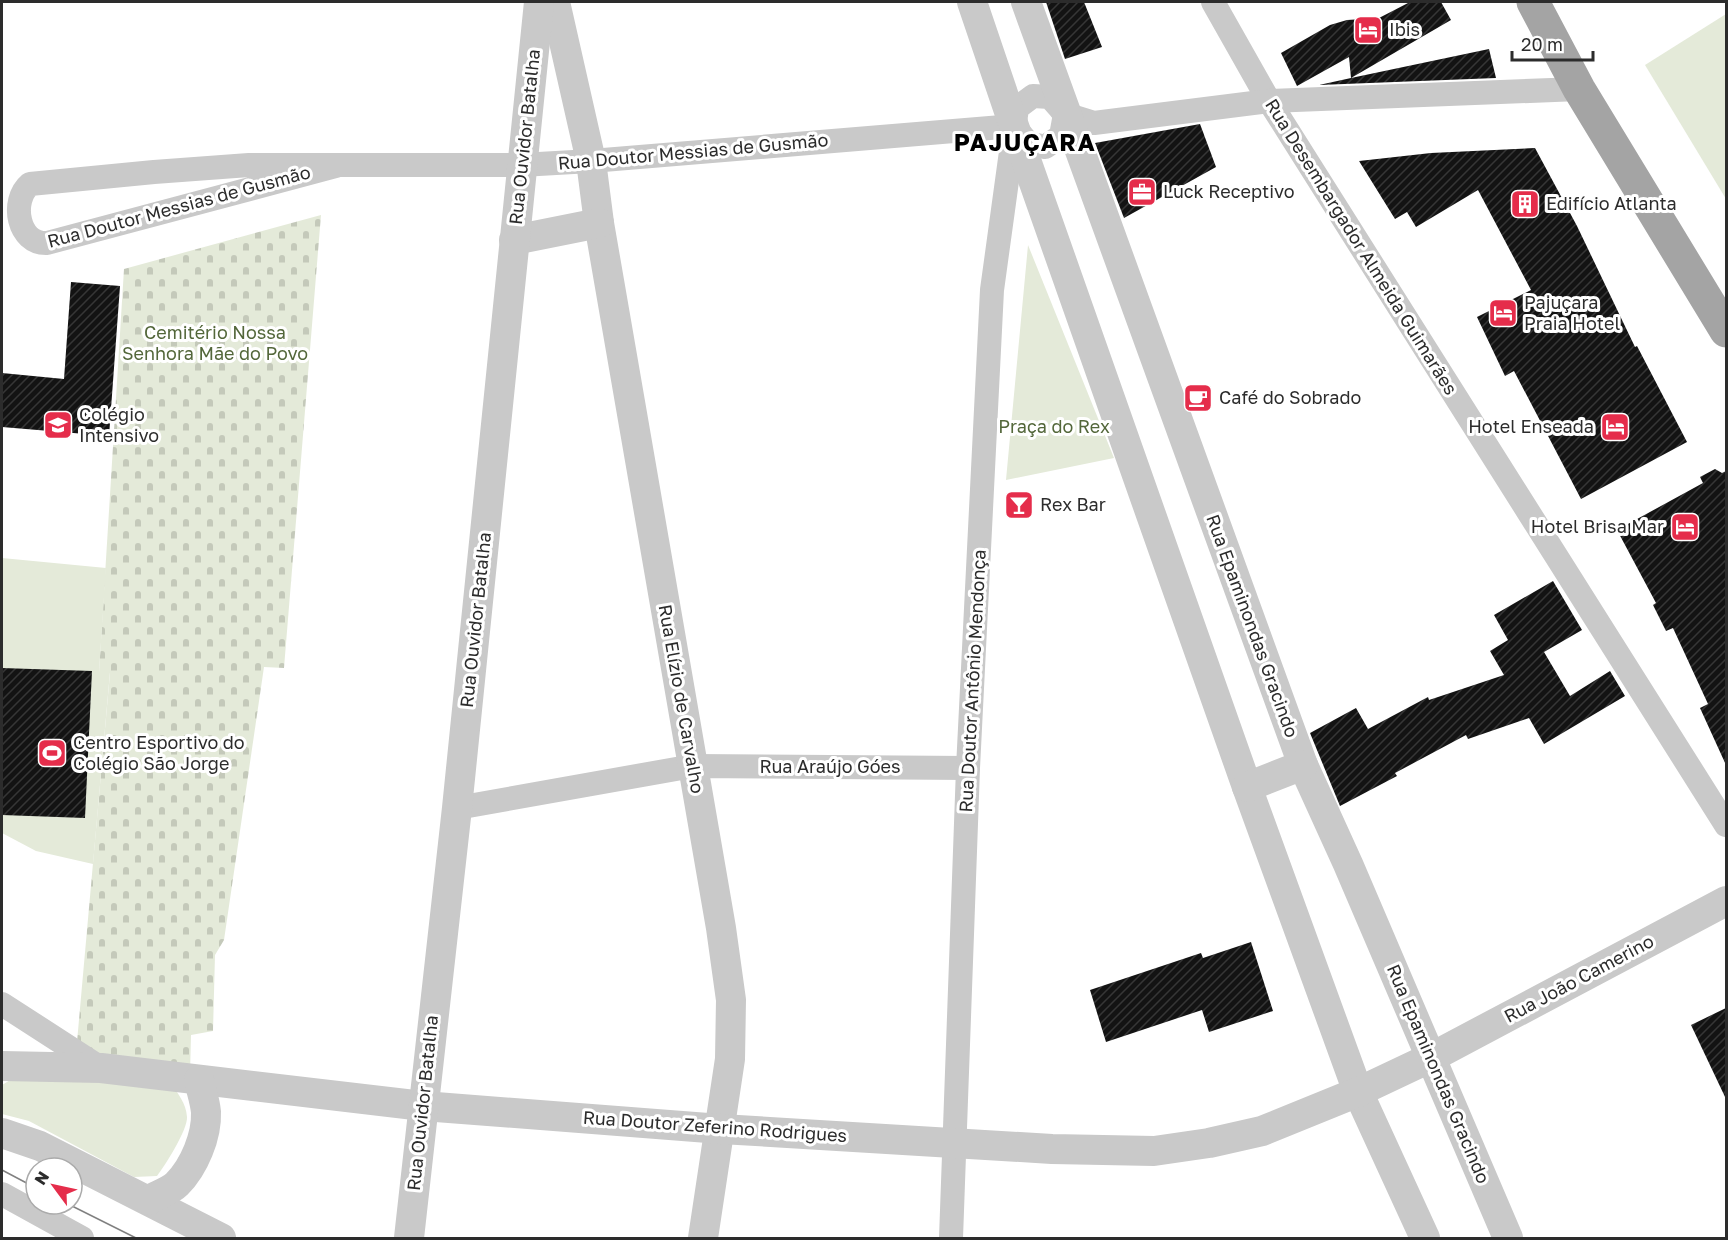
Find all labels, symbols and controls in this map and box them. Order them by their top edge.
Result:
hotel icon: Ibis [1352,14,1384,46]
place label: Ibis [1389,18,1420,40]
scale bar [1512,24,1593,62]
text: 20 m [1521,33,1563,55]
street label: Rua Ouvidor Batalha [504,48,544,226]
street label: Rua Desembargador Almeida Guimarães [1261,94,1463,399]
district label: PAJUÇARA [954,127,1096,156]
street label: Rua Doutor Messias de Gusmão [557,128,829,174]
street label: Rua Doutor Messias de Gusmão [45,160,313,252]
office icon: Luck Receptivo [1126,176,1158,208]
place label: Luck Receptivo [1163,180,1295,202]
building icon: Edifício Atlanta [1509,188,1541,220]
place label: Edifício Atlanta [1546,192,1677,214]
place label: Pajuçara Praia Hotel [1524,291,1620,334]
hotel icon: Pajuçara Praia Hotel [1487,297,1519,329]
park label: Cemitério Nossa Senhora Mãe do Povo [122,321,308,364]
cafe icon: Café do Sobrado [1182,382,1214,414]
place label: Café do Sobrado [1219,386,1361,408]
place label: Colégio Intensivo [79,403,159,446]
school or university icon: Colégio Intensivo [42,409,74,441]
hotel icon: Hotel Enseada [1599,411,1631,443]
park label: Praça do Rex [998,415,1110,437]
place label: Hotel Enseada [1468,415,1594,437]
bar icon: Rex Bar [1003,489,1035,521]
place label: Rex Bar [1040,493,1106,515]
street label: Rua Epaminondas Gracindo [1202,511,1304,740]
hotel icon: Hotel Brisa Mar [1669,511,1701,543]
place label: Hotel Brisa Mar [1531,515,1664,537]
street label: Rua Ouvidor Batalha [455,531,495,709]
street label: Rua Doutor Antônio Mendonça [954,549,990,813]
street label: Rua Elízio de Carvalho [655,603,709,795]
place label: Centro Esportivo do Colégio São Jorge [73,731,245,774]
sports icon: Centro Esportivo do Colégio São Jorge [36,737,68,769]
street label: Rua Araújo Góes [760,755,901,777]
street label: Rua João Camerino [1500,929,1657,1027]
street label: Rua Epaminondas Gracindo [1383,961,1495,1186]
street label: Rua Ouvidor Batalha [402,1014,442,1192]
street label: Rua Doutor Zeferino Rodrigues [582,1106,848,1146]
north arrow [24,1156,84,1216]
text: N [30,1167,53,1188]

